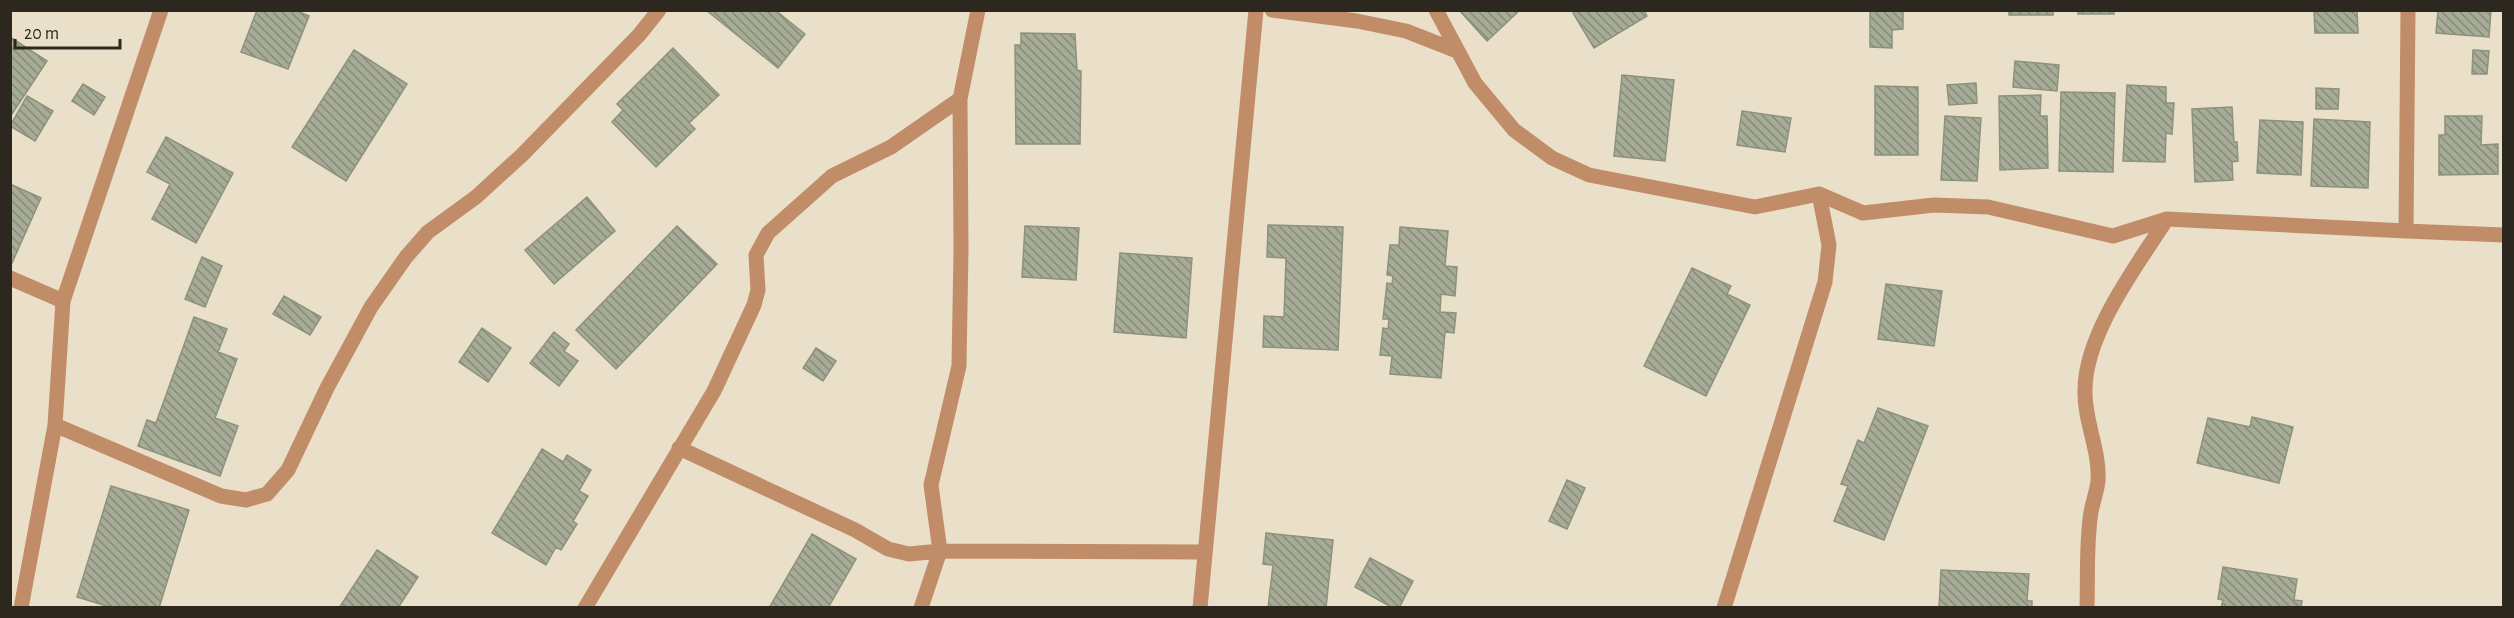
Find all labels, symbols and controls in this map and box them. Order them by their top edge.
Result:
scale bar [15,12,120,50]
text: 20 m [24,25,59,43]

